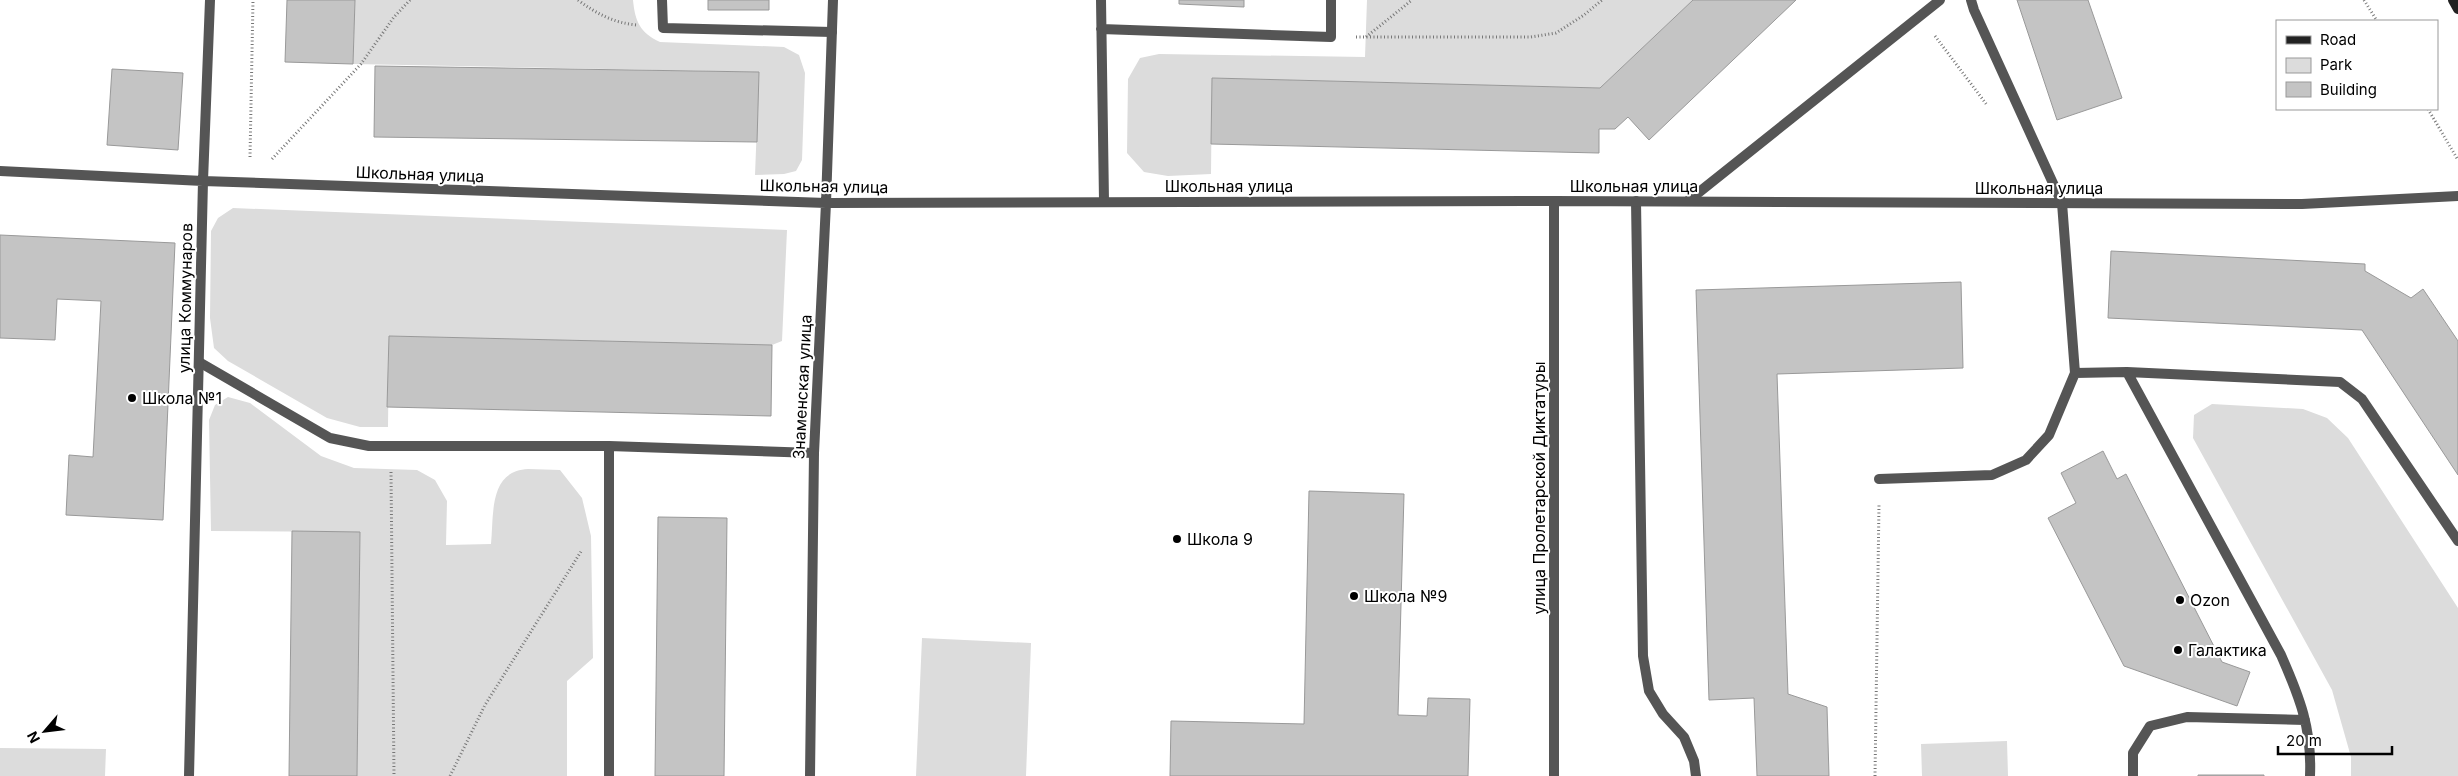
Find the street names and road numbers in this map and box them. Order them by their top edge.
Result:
street label: Школьная улица [355,162,485,186]
street label: Школьная улица [760,175,888,197]
street label: Школьная улица [1165,176,1293,196]
street label: Школьная улица [1570,176,1698,196]
street label: Школьная улица [1975,178,2103,198]
street label: улица Коммунаров [174,223,196,373]
street label: Знаменская улица [788,314,816,460]
street label: улица Пролетарской Диктатуры [1529,362,1549,614]

